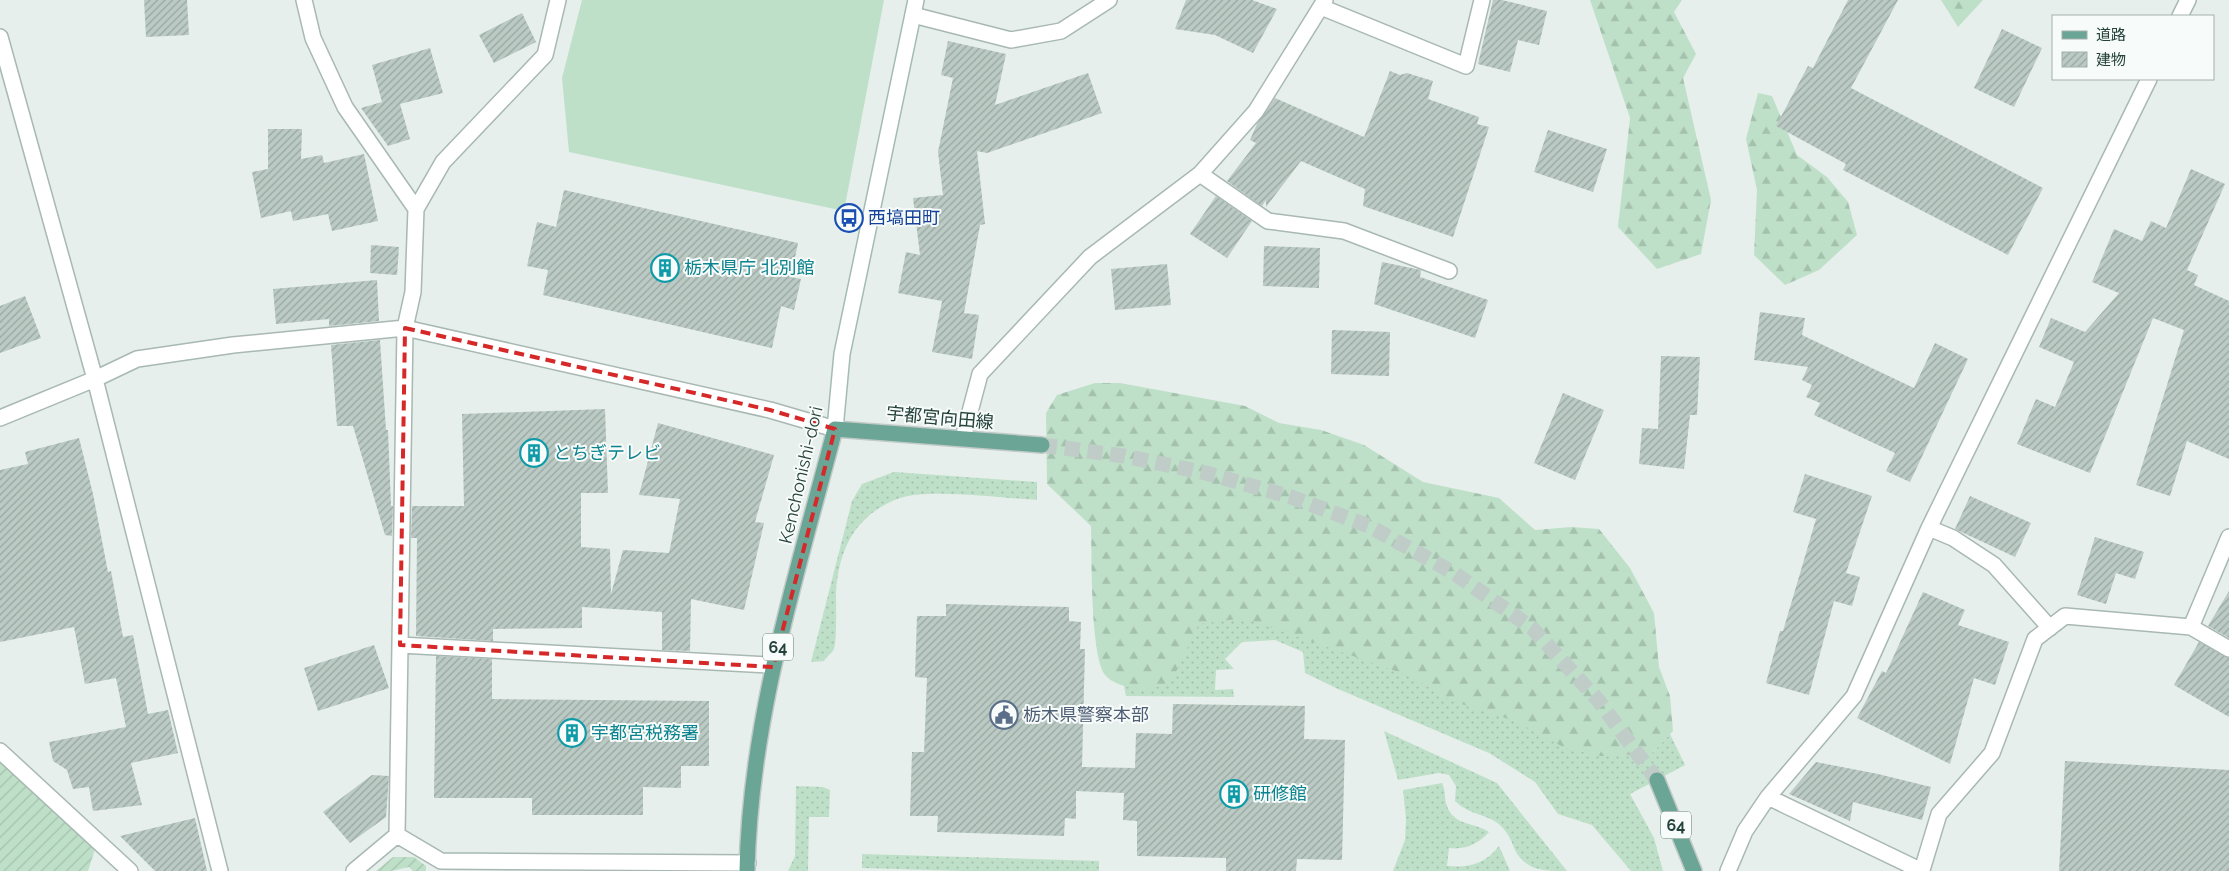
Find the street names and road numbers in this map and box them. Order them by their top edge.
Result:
street label: 宇都宮向田線 [885,402,995,433]
street label: Kenchonishi-dori [774,404,827,546]
road number: 64 [763,634,793,660]
road number: 64 [1661,812,1691,838]

